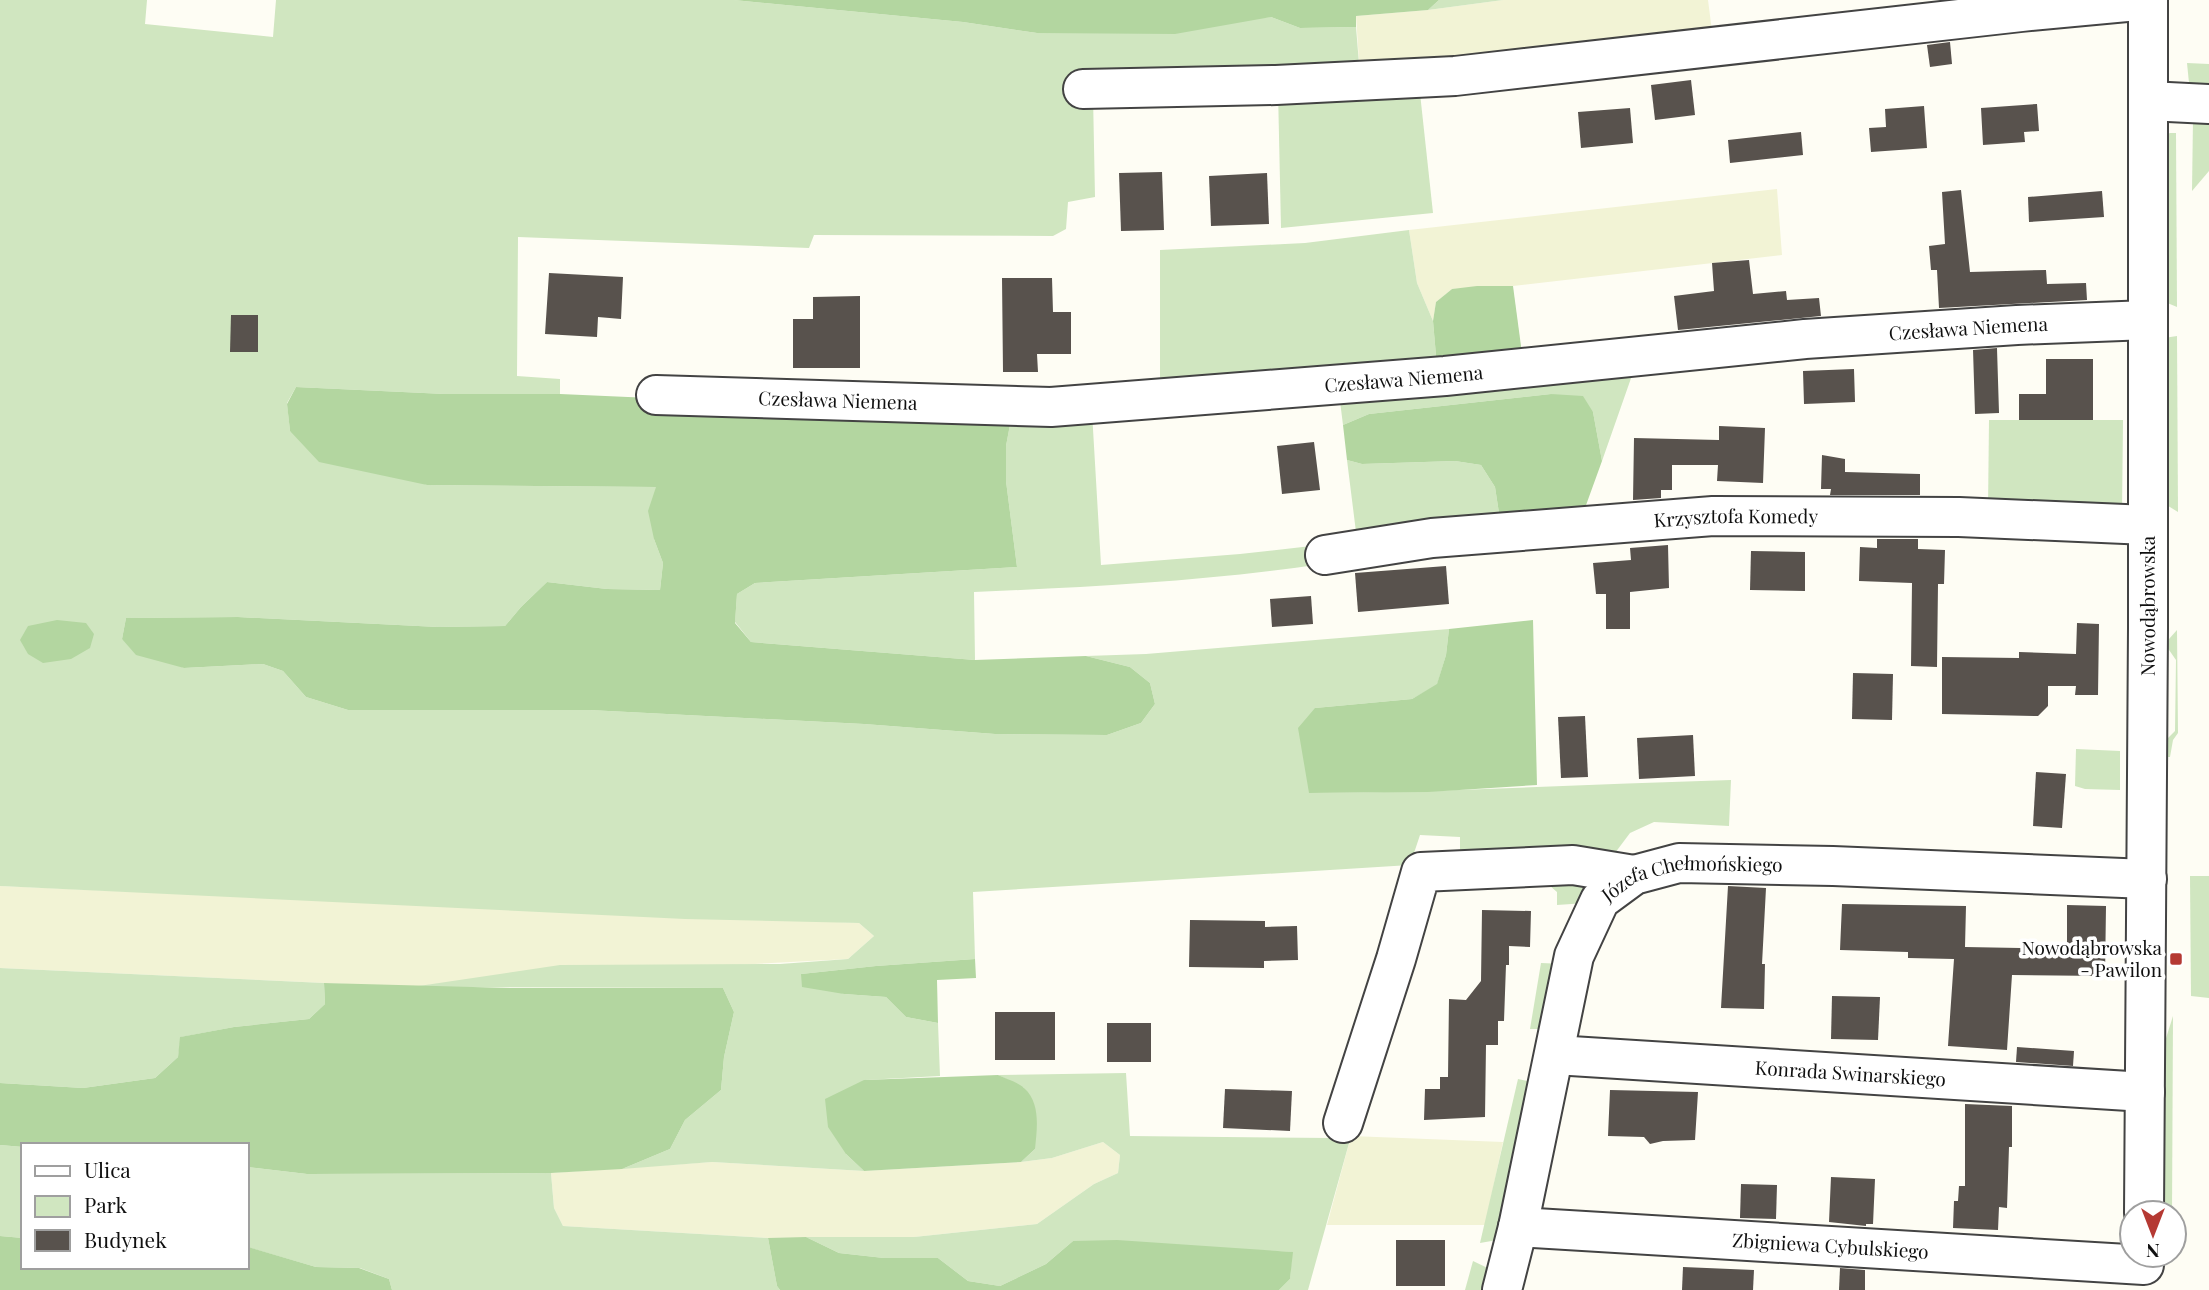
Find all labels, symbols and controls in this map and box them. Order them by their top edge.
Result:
street label: Czesława Niemena [1888,310,2049,345]
street label: Czesława Niemena [1323,358,1485,397]
street label: Czesława Niemena [758,384,918,415]
street label: Krzysztofa Komedy [1653,502,1818,533]
street label: Nowodąbrowska [2134,535,2160,676]
street label: Józefa Chełmońskiego [1595,849,1783,907]
place label: Nowodąbrowska - Pawilon [2022,934,2163,982]
marker: Nowodąbrowska - Pawilon [2168,951,2184,967]
street label: Konrada Swinarskiego [1754,1054,1947,1091]
legend [21,1143,248,1269]
text: Ulica [84,1155,131,1183]
text: Park [84,1190,128,1218]
north arrow [2118,1199,2188,1269]
text: Budynek [84,1225,167,1253]
street label: Zbigniewa Cybulskiego [1731,1226,1930,1264]
text: N [2146,1239,2160,1265]

